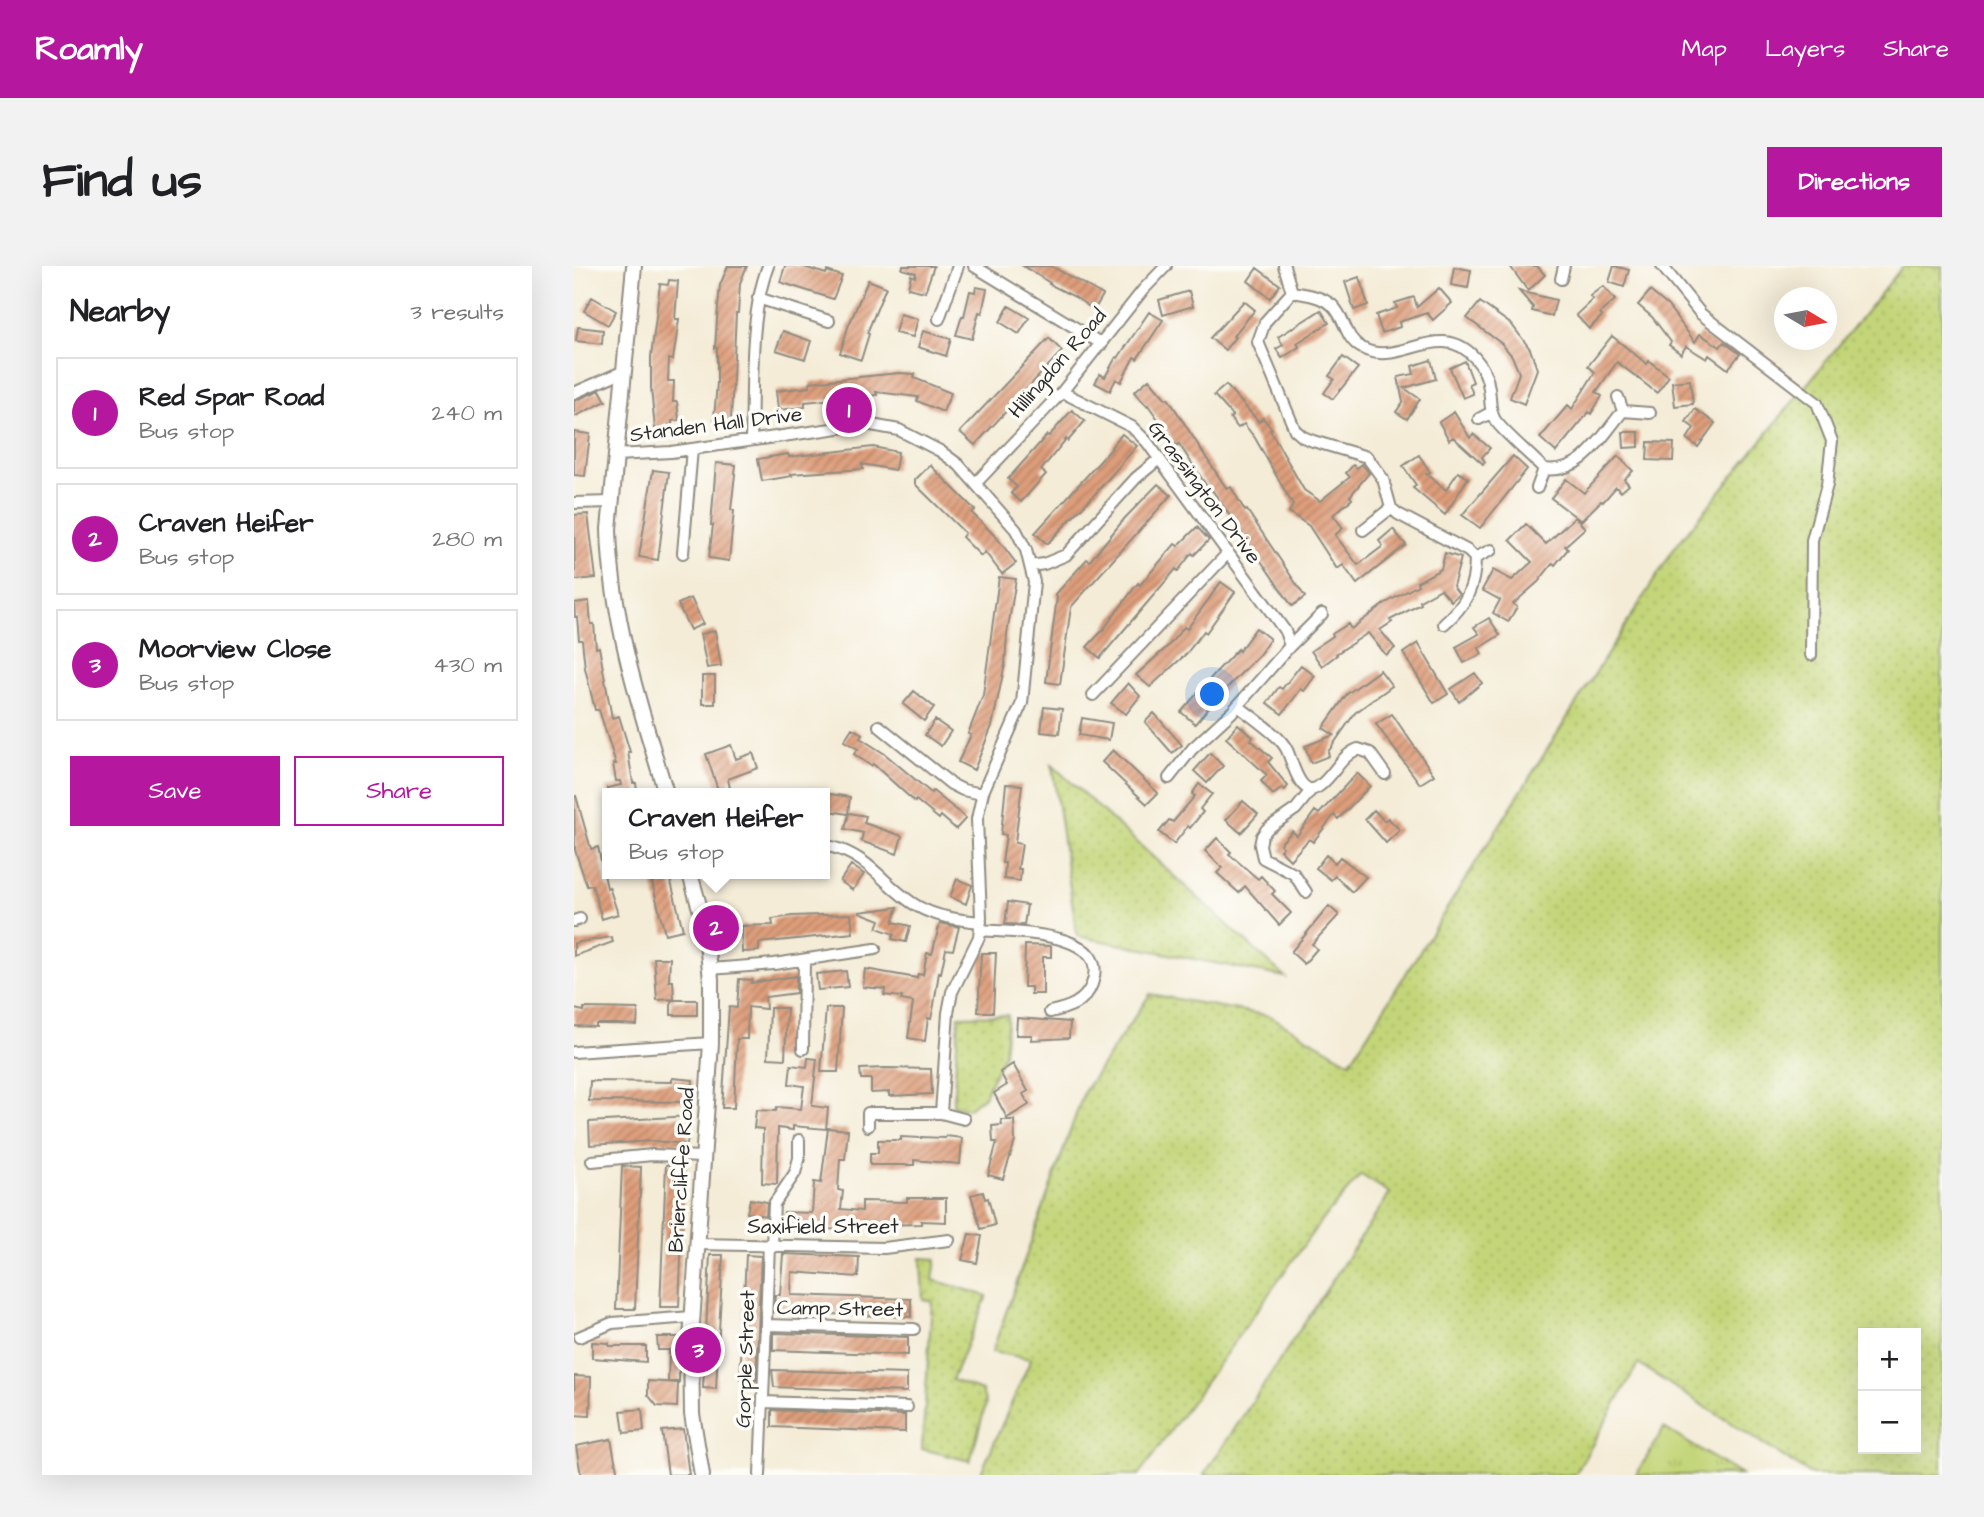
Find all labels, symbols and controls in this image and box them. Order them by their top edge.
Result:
text: Roamly [35,26,143,72]
text: Map [1682,32,1727,66]
text: Layers [1765,32,1845,66]
text: Share [1883,32,1949,66]
button: Directions [1767,147,1942,217]
text: Find us [42,148,202,216]
north arrow [1774,287,1837,350]
text: Nearby [70,291,170,333]
text: 3 results [410,296,504,328]
street label: Hillingdon Road [1002,302,1115,426]
text: Red Spar Road [139,379,324,415]
pin: 1 [826,384,872,436]
text: 1 [94,397,96,429]
text: 240 m [432,397,502,429]
street label: Standen Hall Drive [628,400,804,449]
text: Bus stop [139,415,234,447]
street label: Grassington Drive [1140,415,1268,571]
text: Craven Heifer [139,505,314,541]
text: 2 [88,523,102,555]
text: 280 m [432,523,502,555]
text: Bus stop [139,541,234,573]
text: Moorview Close [139,631,331,667]
text: 3 [89,649,101,681]
text: 430 m [433,649,502,681]
text: Bus stop [139,667,234,699]
your location [1195,677,1229,711]
button: Save [70,756,280,826]
button: Share [294,756,504,826]
popup [602,788,830,879]
text: Craven Heifer [629,800,803,836]
text: Bus stop [629,836,724,868]
pin: 2 [693,902,739,954]
street label: Briercliffe Road [661,1086,702,1254]
street label: Saxifield Street [747,1212,899,1241]
street label: Gorple Street [729,1289,763,1428]
street label: Camp Street [776,1293,904,1325]
pin: 3 [675,1324,721,1376]
map controls [1858,1328,1921,1454]
button: + [1858,1328,1921,1391]
button: − [1858,1391,1921,1454]

